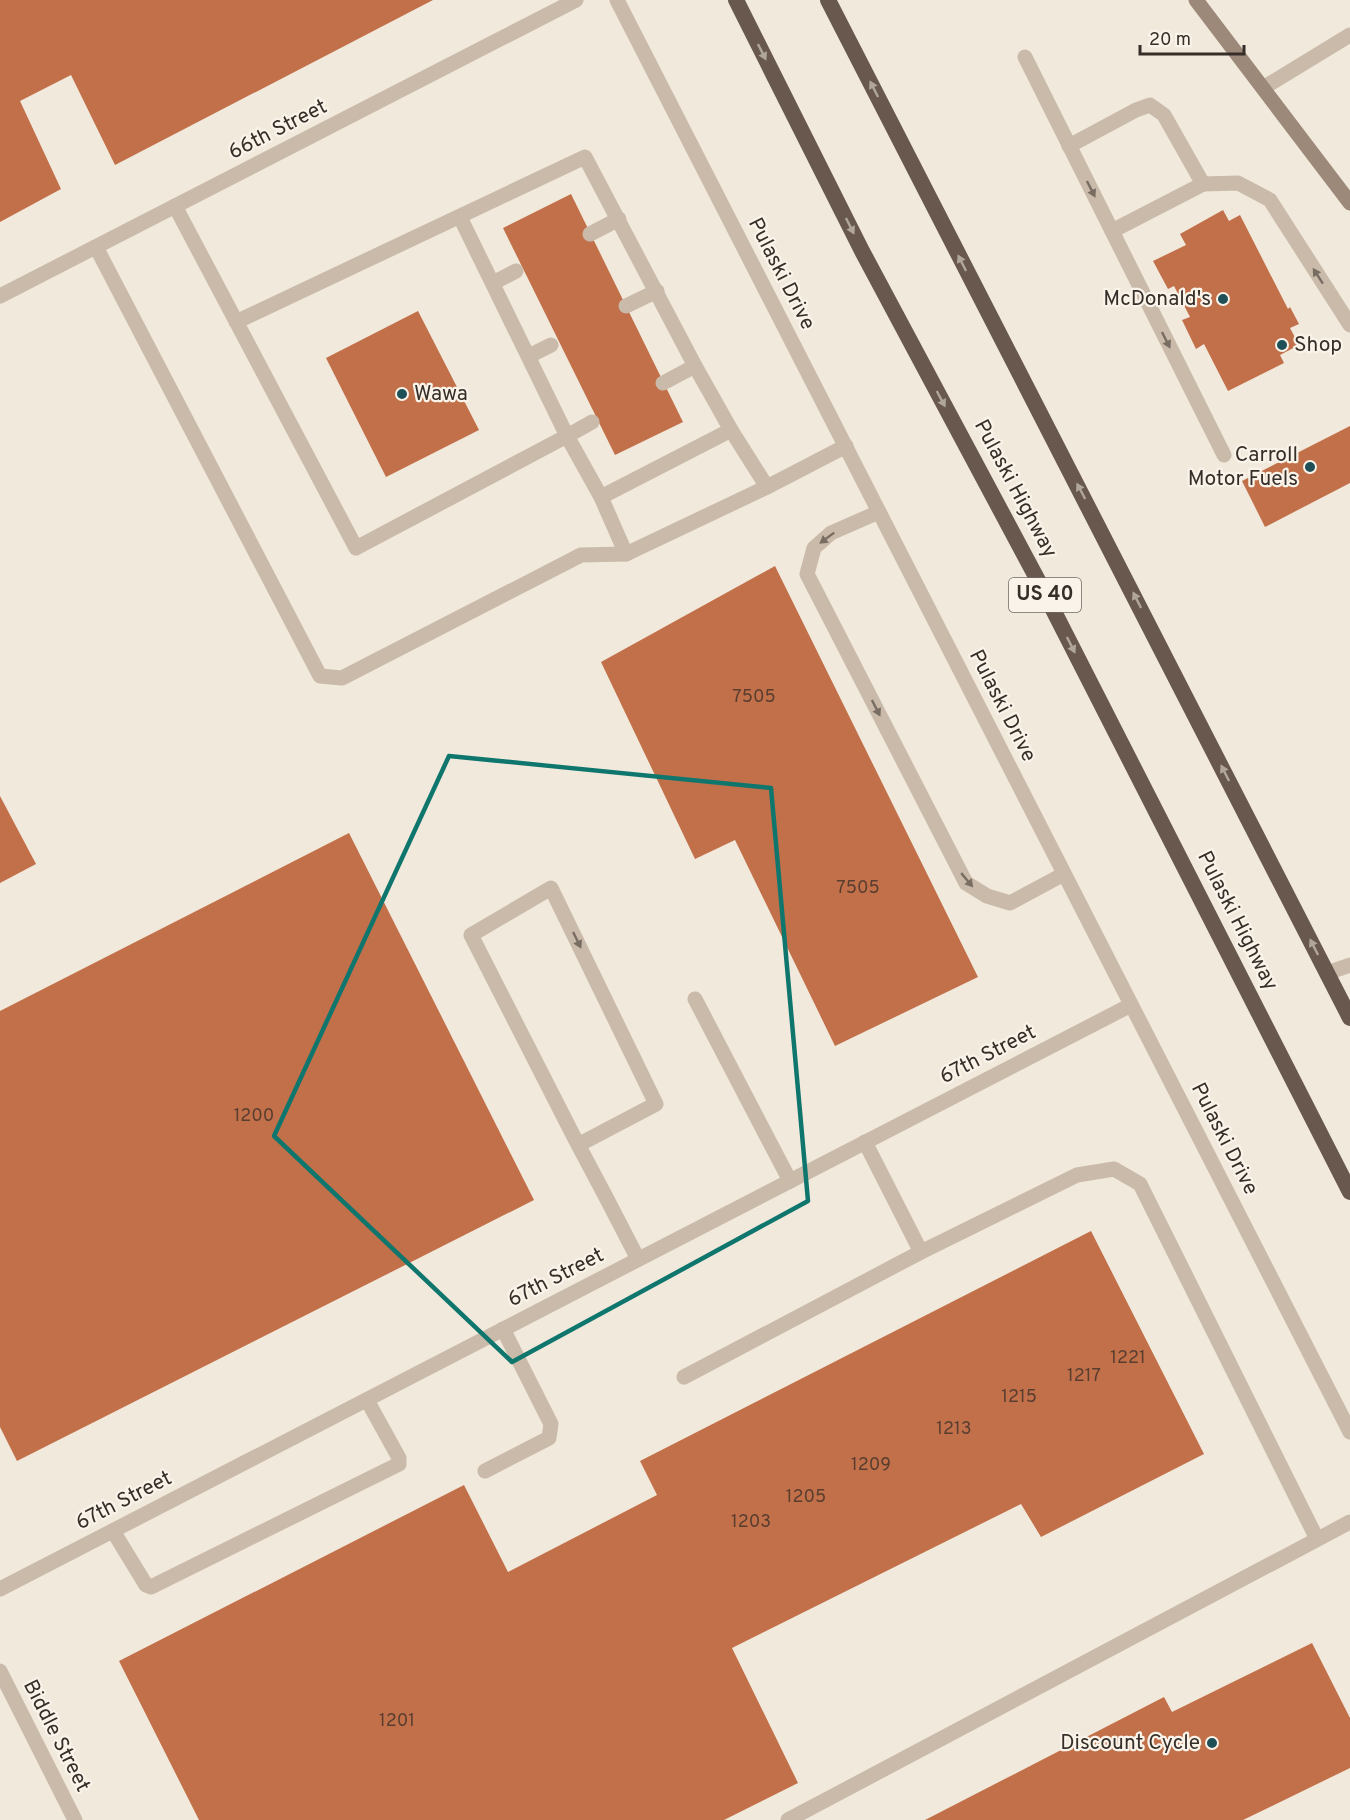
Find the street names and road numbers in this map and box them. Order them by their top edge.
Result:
street label: 66th Street [224,94,332,166]
street label: Pulaski Drive [741,213,821,335]
street label: Pulaski Highway [967,415,1063,563]
road number: US 40 [1009,578,1081,612]
street label: Pulaski Drive [962,645,1042,767]
street label: Pulaski Highway [1190,847,1284,995]
street label: 67th Street [935,1019,1041,1091]
street label: Pulaski Drive [1184,1078,1264,1200]
street label: 67th Street [503,1242,609,1314]
street label: 67th Street [71,1465,177,1537]
street label: Biddle Street [16,1675,96,1797]

